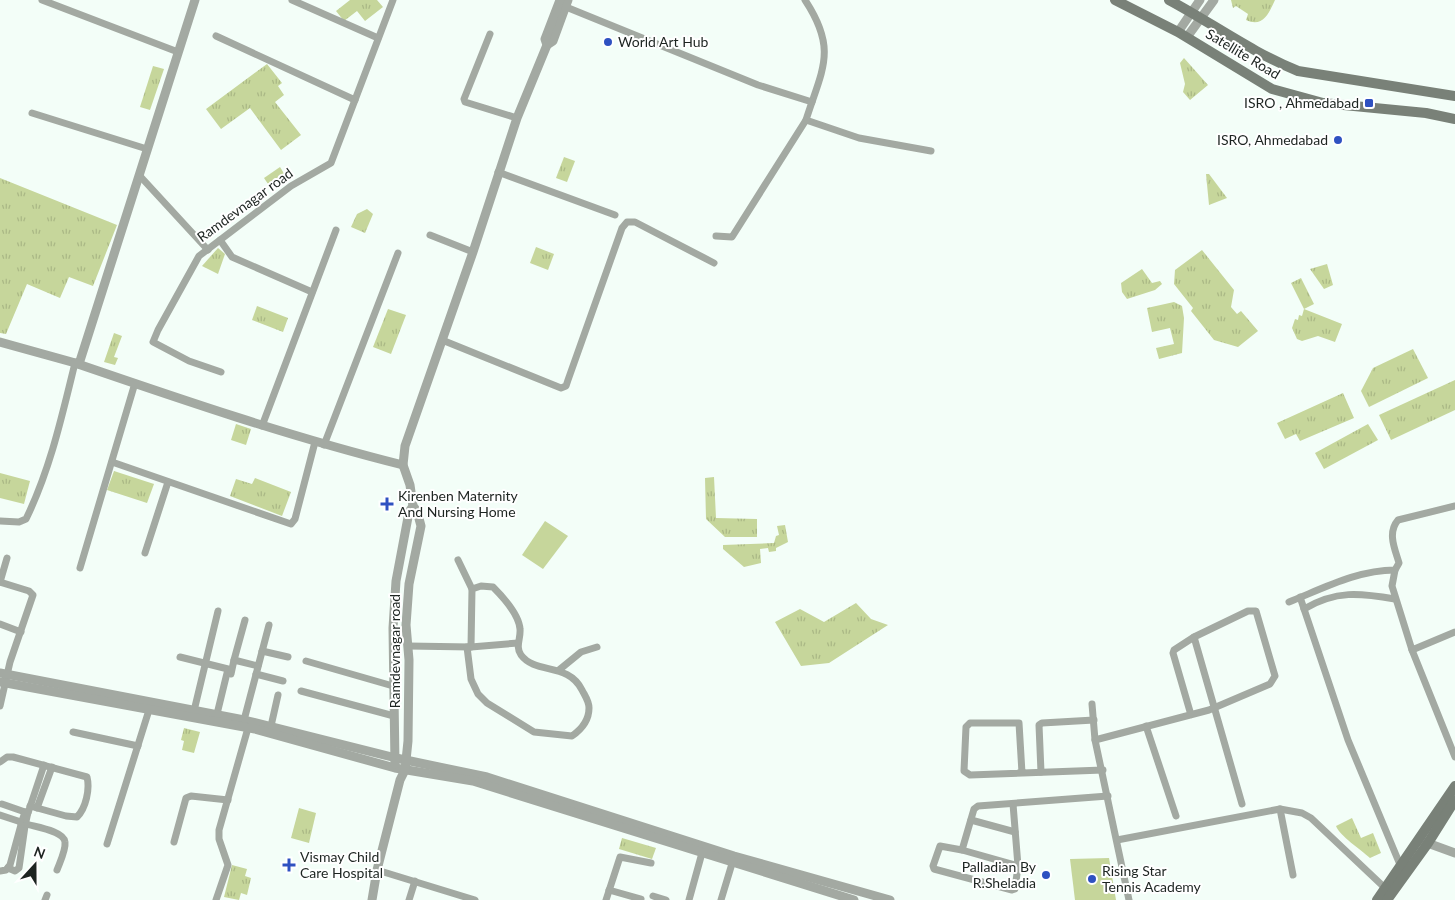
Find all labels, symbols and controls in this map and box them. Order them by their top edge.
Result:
street label: Satellite Road [1203,25,1284,82]
place label: World Art Hub [618,33,709,50]
marker: World Art Hub [602,36,614,48]
place label: ISRO , Ahmedabad [1244,94,1359,111]
marker: ISRO , Ahmedabad [1363,97,1375,109]
place label: ISRO, Ahmedabad [1217,131,1328,148]
marker: ISRO, Ahmedabad [1332,134,1344,146]
street label: Ramdevnagar road [193,164,296,245]
place label: Kirenben Maternity And Nursing Home [398,487,519,520]
marker: Kirenben Maternity And Nursing Home [380,497,394,511]
street label: Ramdevnagar road [386,594,403,708]
north arrow [10,840,60,890]
text: N [32,843,48,862]
place label: Vismay Child Care Hospital [300,848,383,881]
marker: Vismay Child Care Hospital [282,858,296,872]
place label: Palladian By R.Sheladia [962,858,1037,891]
place label: Rising Star Tennis Academy [1102,862,1202,895]
marker: Palladian By R.Sheladia [1040,869,1052,881]
marker: Rising Star Tennis Academy [1086,873,1098,885]

